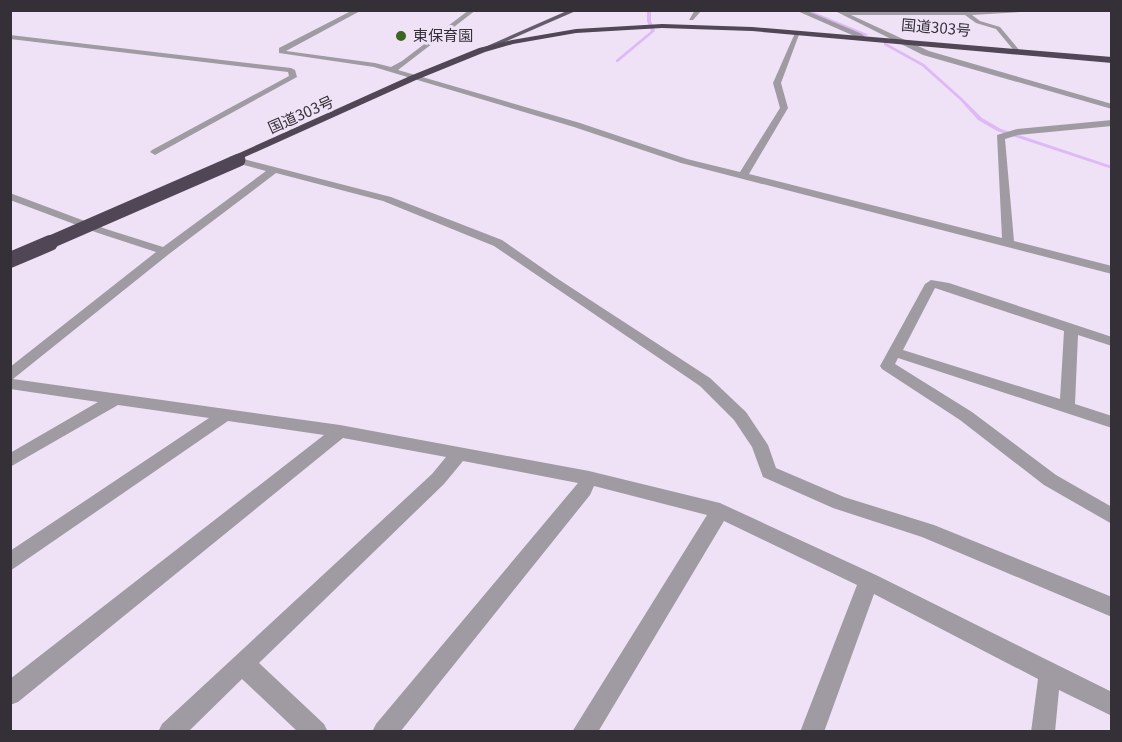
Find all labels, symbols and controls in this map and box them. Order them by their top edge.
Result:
street label: 国道303号 [900,13,972,40]
place label: 東保育園 [413,24,473,45]
marker: 東保育園 [394,29,408,43]
street label: 国道303号 [264,90,337,137]

